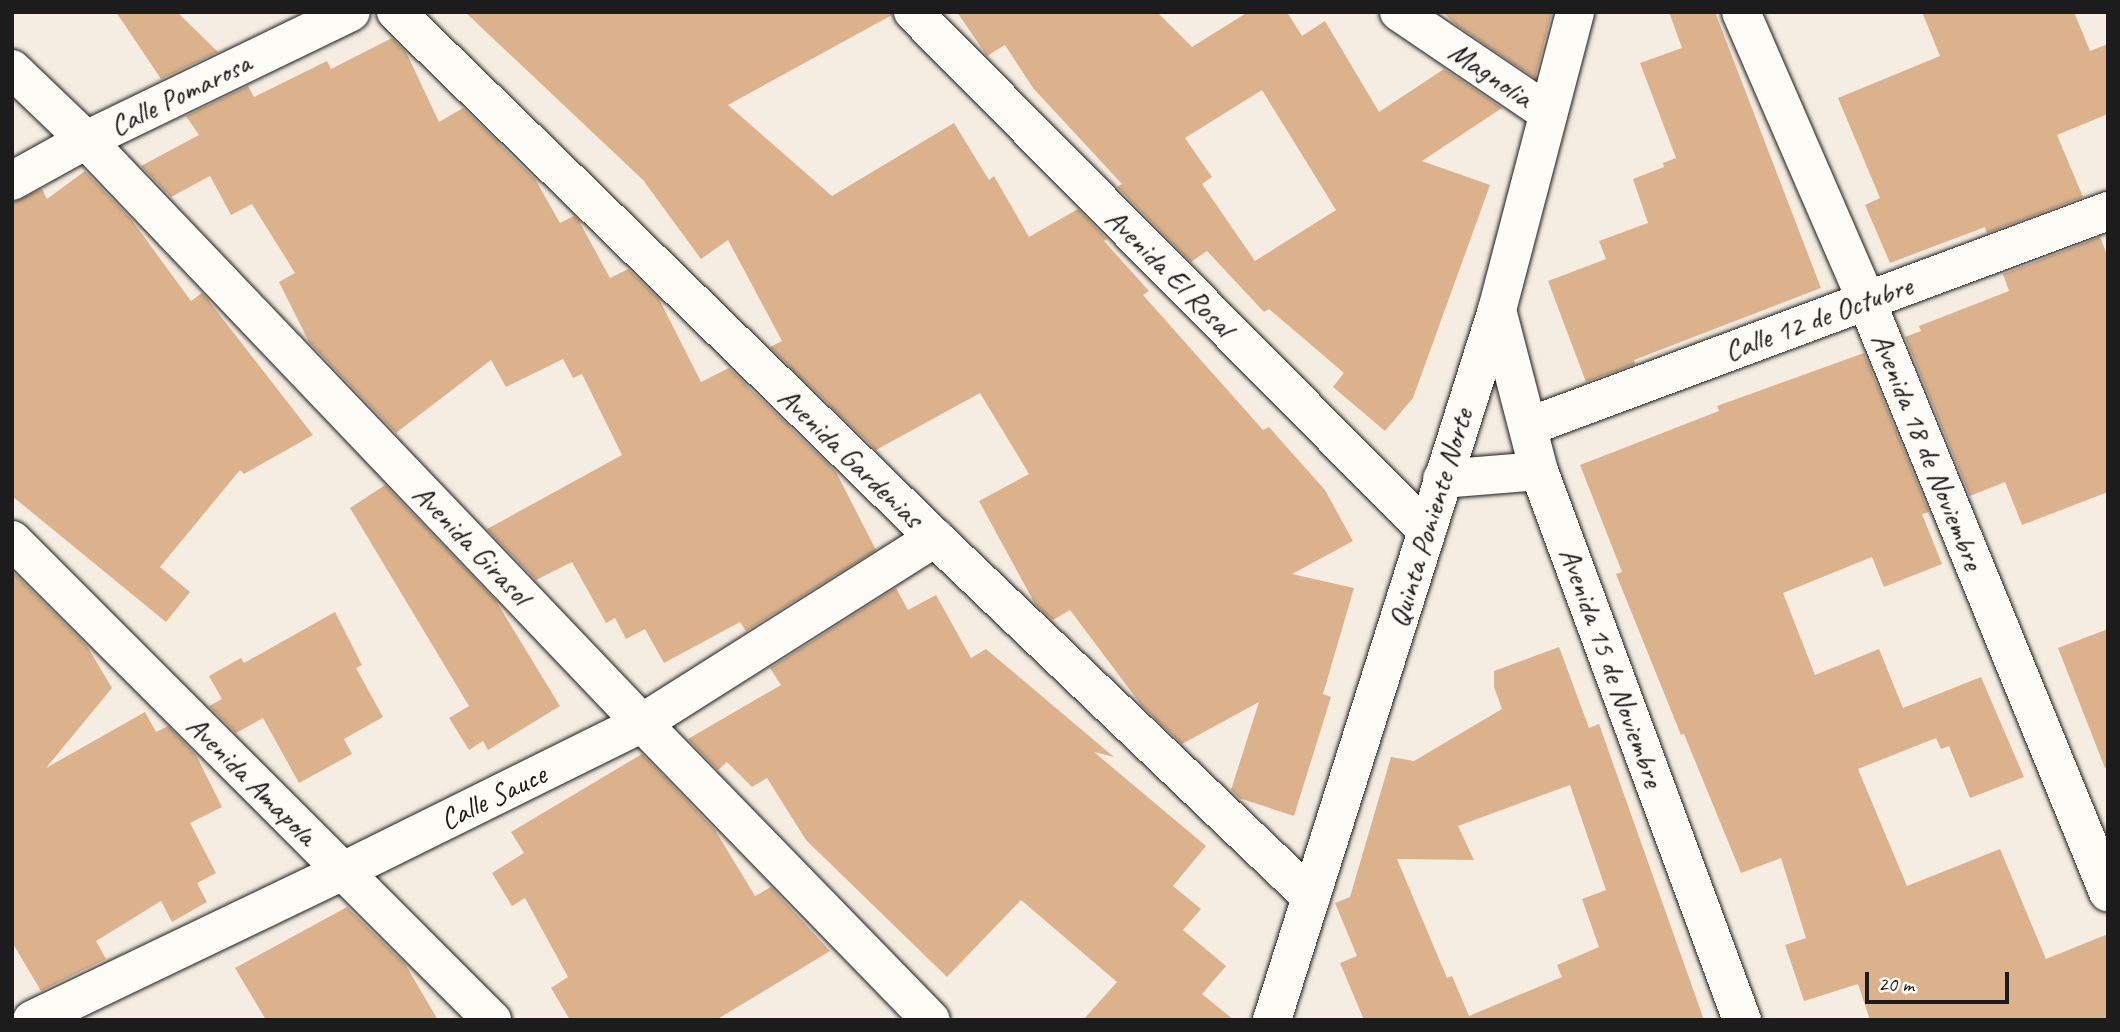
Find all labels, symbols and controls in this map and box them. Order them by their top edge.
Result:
street label: Magnolia [1442,33,1540,115]
street label: Calle Pomarosa [104,45,256,143]
street label: Avenida El Rosal [1098,200,1242,344]
street label: Calle 12 de Octubre [1719,267,1917,369]
street label: Avenida 18 de Noviembre [1864,326,1992,576]
street label: Avenida Gardenias [771,379,931,535]
street label: Quinta Poniente Norte [1380,404,1480,632]
street label: Avenida Girasol [405,476,539,612]
street label: Avenida 15 de Noviembre [1552,541,1672,793]
street label: Avenida Amapola [179,707,325,853]
street label: Calle Sauce [434,756,552,838]
scale bar [1868,958,2011,1002]
text: 20 m [1878,971,1914,997]

